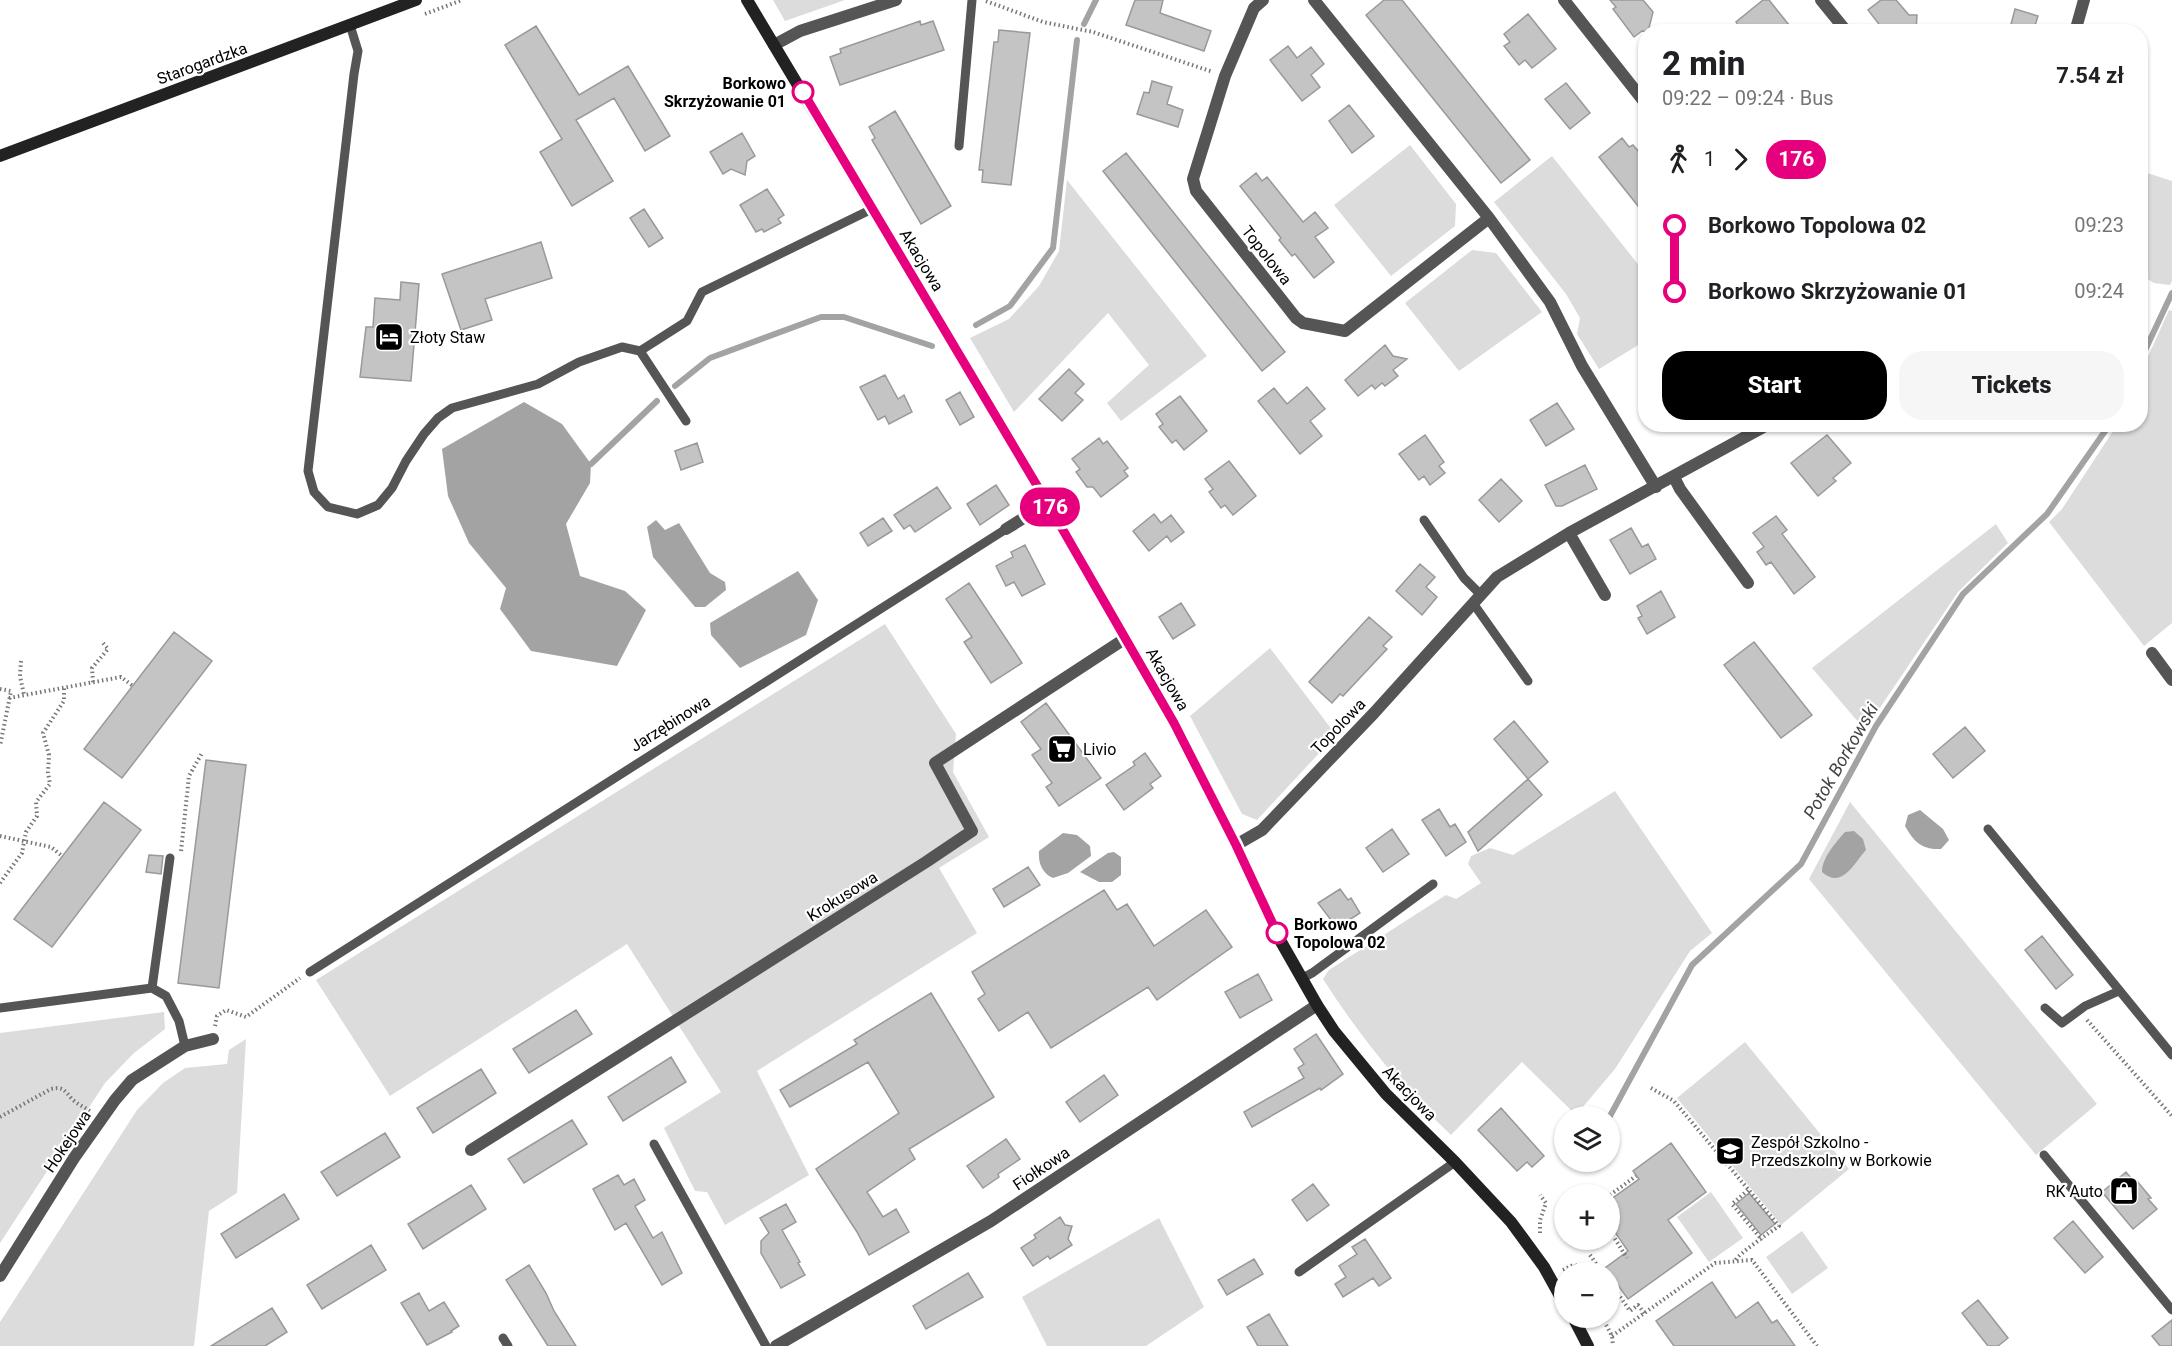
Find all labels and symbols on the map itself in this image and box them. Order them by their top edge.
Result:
street label: Starogardzka [154,38,250,89]
place label: Borkowo Skrzyżowanie 01 [664,74,786,111]
marker: Borkowo Skrzyżowanie 01 [792,81,814,103]
street label: Topolowa [1238,222,1296,289]
street label: Akacjowa [896,226,948,295]
hotel icon: Złoty Staw [373,321,405,353]
place label: Złoty Staw [410,328,485,347]
line badge: 176 [1016,488,1084,526]
street label: Akacjowa [1142,644,1193,714]
street label: Jarzębinowa [627,691,714,756]
street label: Topolowa [1307,695,1369,758]
water label: Potok Borkowski [1799,698,1883,822]
supermarket icon: Livio [1046,733,1078,765]
place label: Livio [1083,740,1116,759]
street label: Krokusowa [804,867,881,926]
place label: Borkowo Topolowa 02 [1294,915,1386,952]
marker: Borkowo Topolowa 02 [1266,922,1288,944]
street label: Akacjowa [1379,1062,1441,1125]
street label: Hokejowa [40,1107,95,1176]
place label: Zespół Szkolno - Przedszkolny w Borkowie [1751,1133,1932,1170]
school or university icon: Zespół Szkolno - Przedszkolny w Borkowie [1714,1135,1746,1167]
street label: Fiołkowa [1009,1143,1073,1194]
shop icon: RK Auto [2108,1175,2140,1207]
place label: RK Auto [2046,1182,2103,1201]

